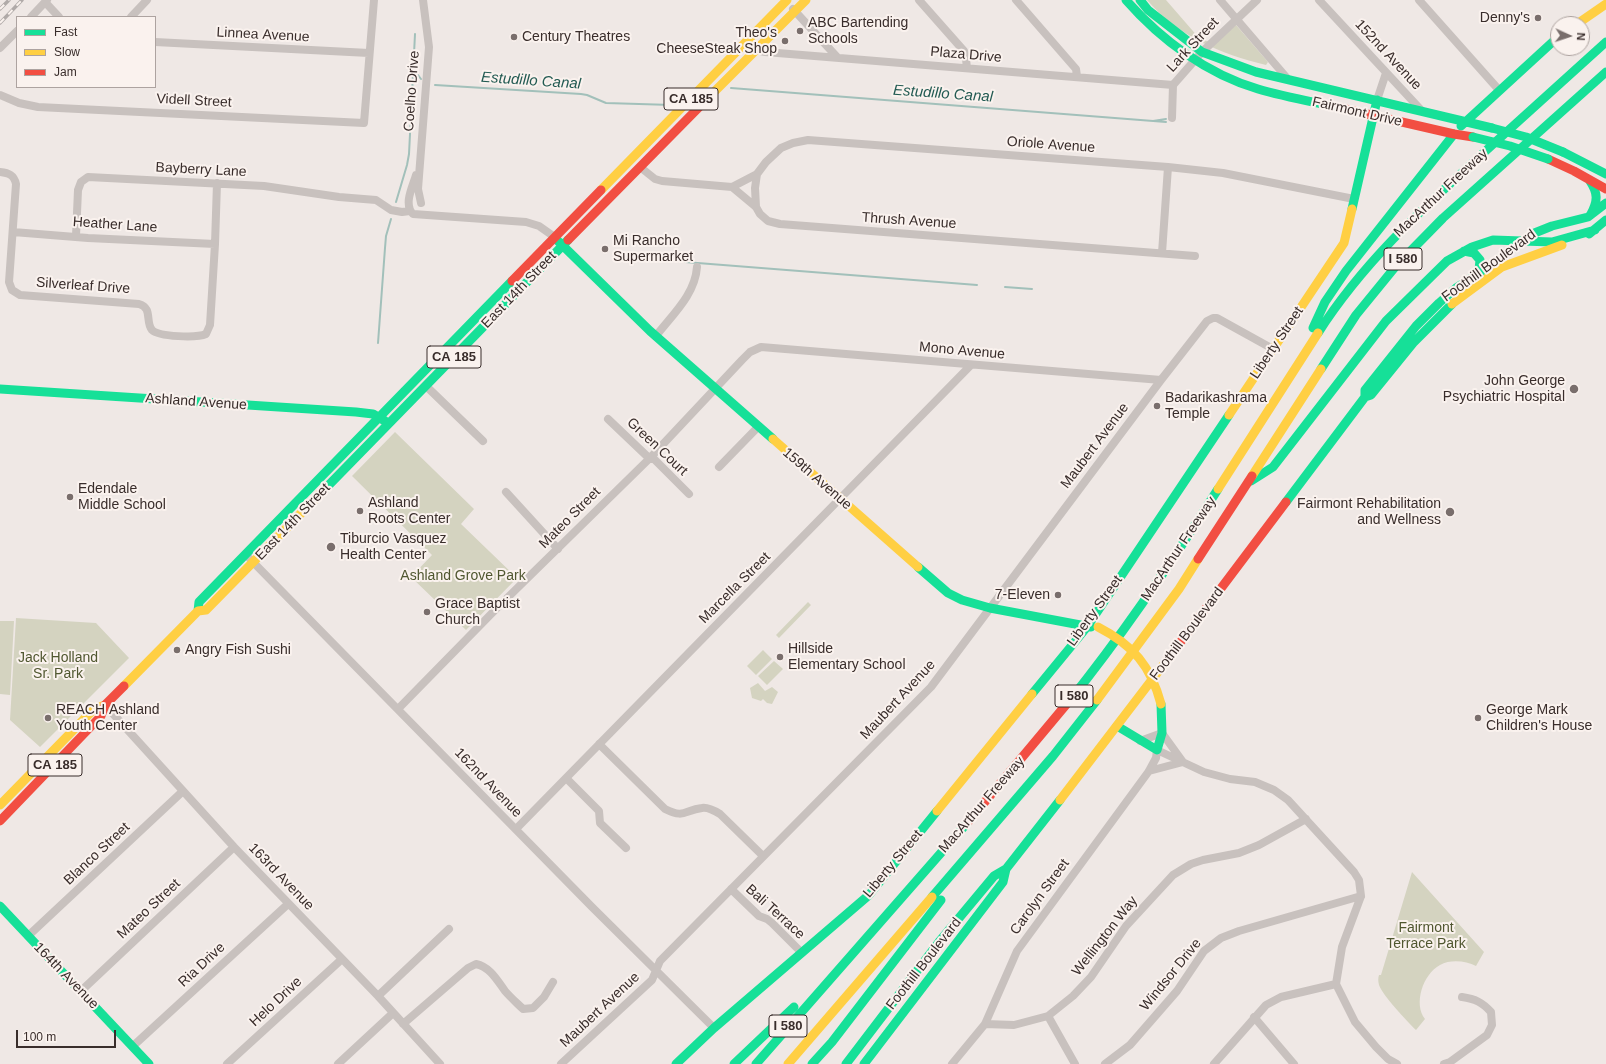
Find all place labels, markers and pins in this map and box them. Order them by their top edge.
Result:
place label: Denny's [1480,10,1530,26]
marker: Denny's [1533,13,1543,23]
place label: ABC Bartending Schools [808,15,908,48]
place label: Theo's CheeseSteak Shop [656,25,777,58]
marker: ABC Bartending Schools [795,26,805,36]
place label: Century Theatres [522,29,630,45]
marker: Century Theatres [509,32,519,42]
marker: Theo's CheeseSteak Shop [780,36,790,46]
place label: Mi Rancho Supermarket [613,233,693,266]
marker: Mi Rancho Supermarket [600,244,610,254]
place label: John George Psychiatric Hospital [1443,373,1565,406]
marker: John George Psychiatric Hospital [1568,383,1580,395]
place label: Badarikashrama Temple [1165,390,1267,422]
marker: Badarikashrama Temple [1152,401,1162,411]
place label: Edendale Middle School [78,481,166,514]
marker: Edendale Middle School [65,492,75,502]
place label: Ashland Roots Center [368,495,450,528]
place label: Fairmont Rehabilitation and Wellness [1297,496,1441,528]
marker: Ashland Roots Center [355,506,365,516]
marker: Fairmont Rehabilitation and Wellness [1444,506,1456,518]
place label: Tiburcio Vasquez Health Center [340,531,447,564]
marker: Tiburcio Vasquez Health Center [325,541,337,553]
place label: 7-Eleven [995,587,1050,603]
marker: 7-Eleven [1053,590,1063,600]
place label: Grace Baptist Church [435,596,520,628]
marker: Grace Baptist Church [422,607,432,617]
place label: Hillside Elementary School [788,641,906,674]
place label: Angry Fish Sushi [185,642,291,658]
marker: Angry Fish Sushi [172,645,182,655]
marker: Hillside Elementary School [775,652,785,662]
place label: REACH Ashland Youth Center [56,702,159,734]
place label: George Mark Children's House [1486,702,1592,734]
marker: REACH Ashland Youth Center [43,713,53,723]
marker: George Mark Children's House [1473,713,1483,723]

